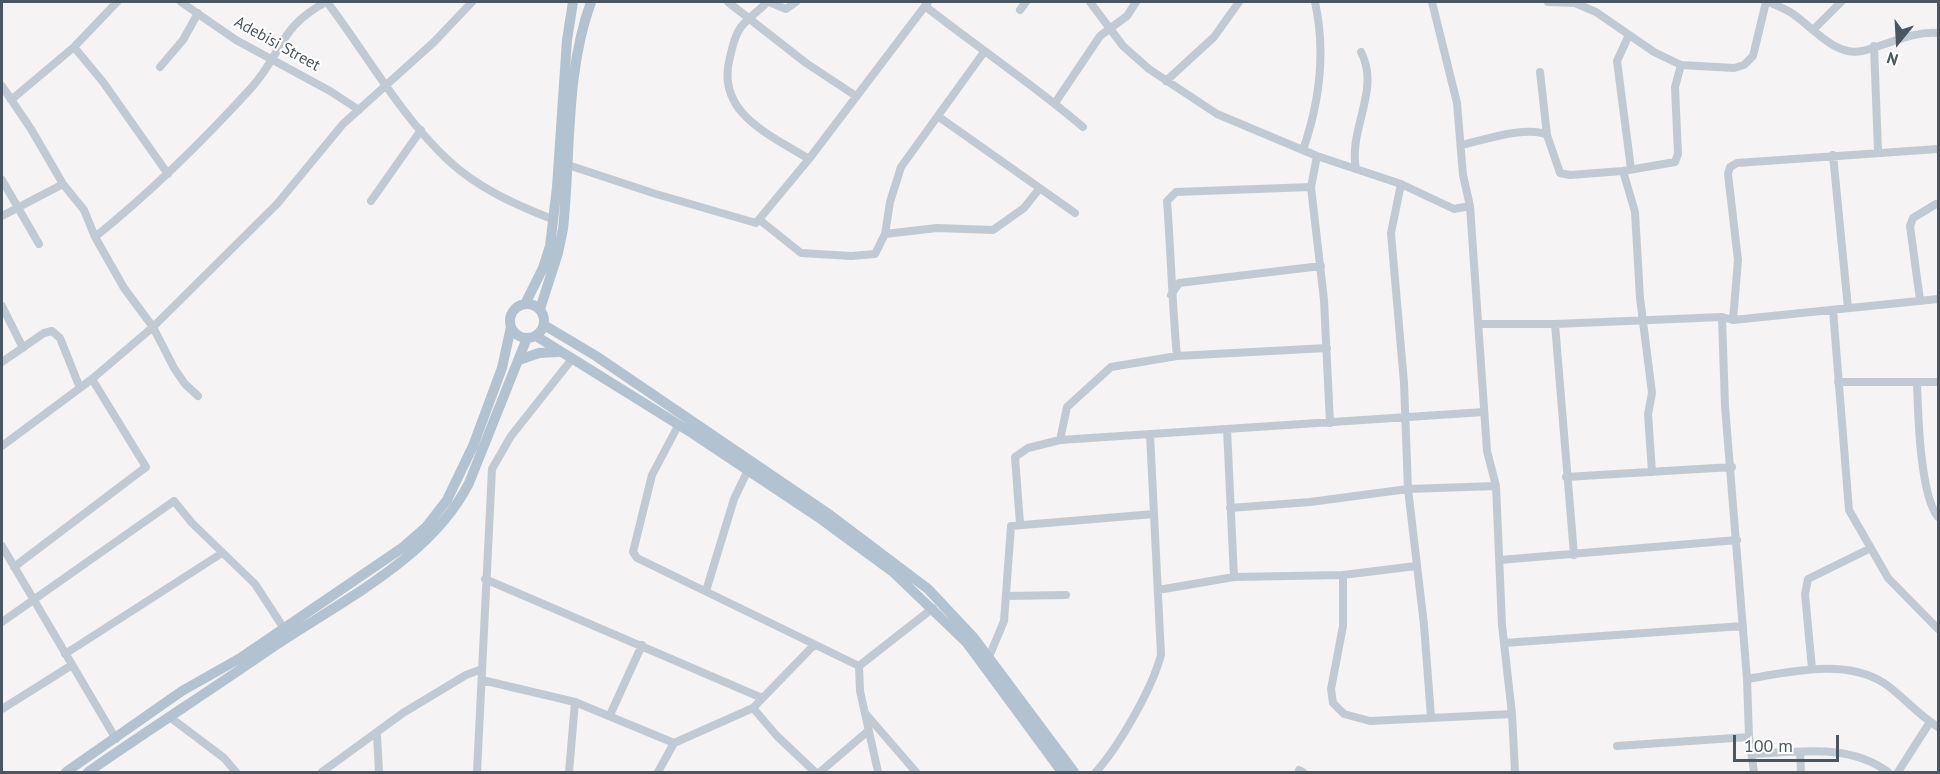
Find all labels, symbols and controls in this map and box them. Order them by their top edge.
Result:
north arrow [1868,12,1928,72]
street label: Adebisi Street [231,13,323,75]
text: N [1884,48,1901,70]
scale bar [1736,723,1842,761]
text: 100 m [1744,734,1793,757]

